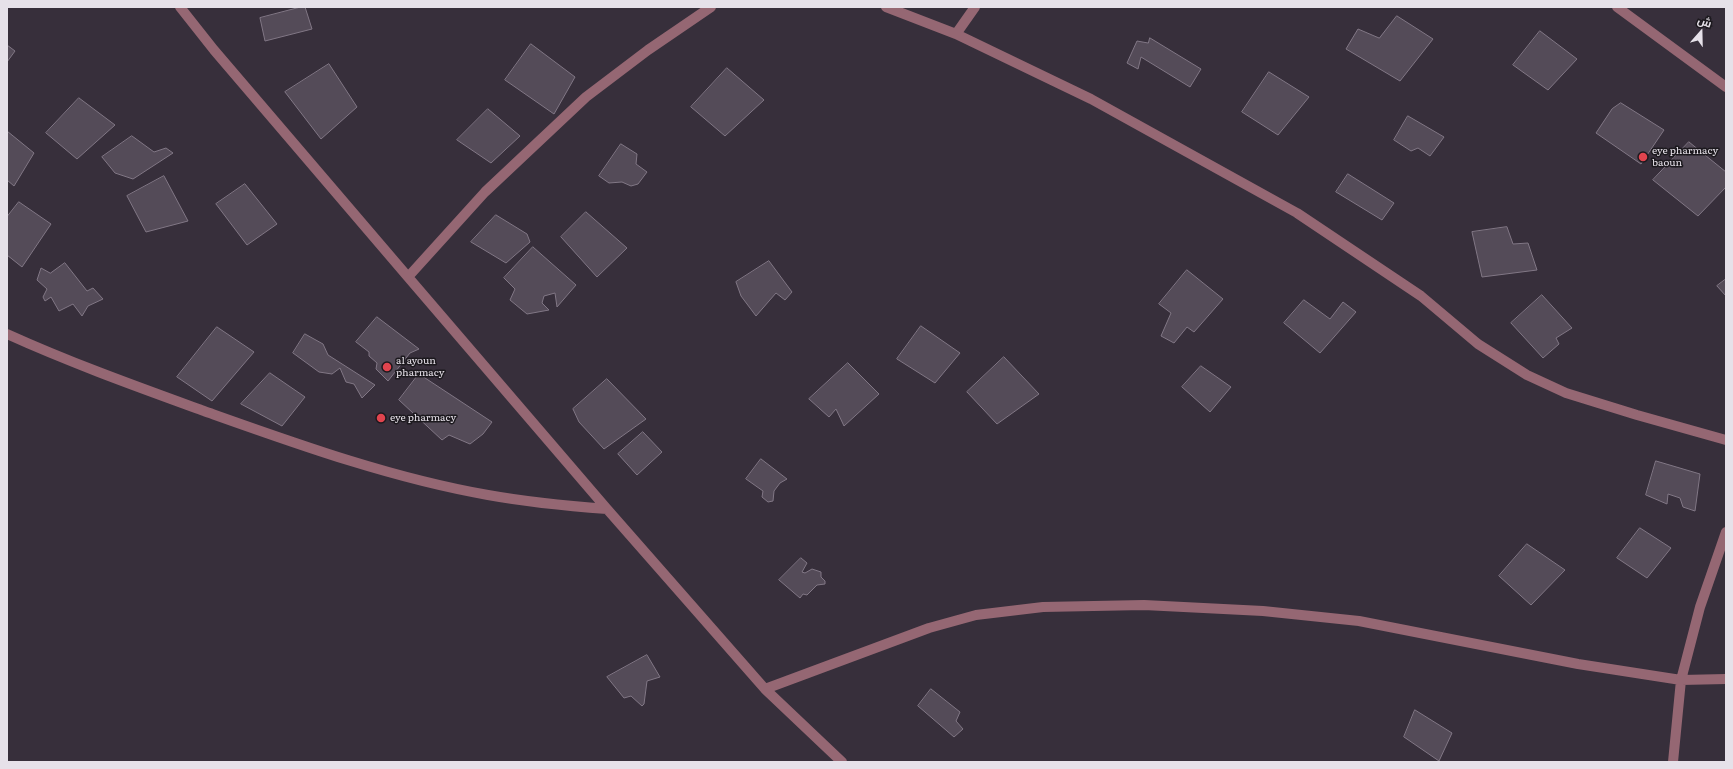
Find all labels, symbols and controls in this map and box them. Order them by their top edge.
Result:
text: ش [1696,11,1714,31]
north arrow [1681,12,1721,52]
place label: eye pharmacy baoun [1652,145,1718,168]
marker: eye pharmacy baoun [1637,151,1649,163]
place label: al ayoun pharmacy [396,355,444,378]
marker: al ayoun pharmacy [381,361,393,373]
marker: eye pharmacy [375,412,387,424]
place label: eye pharmacy [390,412,456,424]

